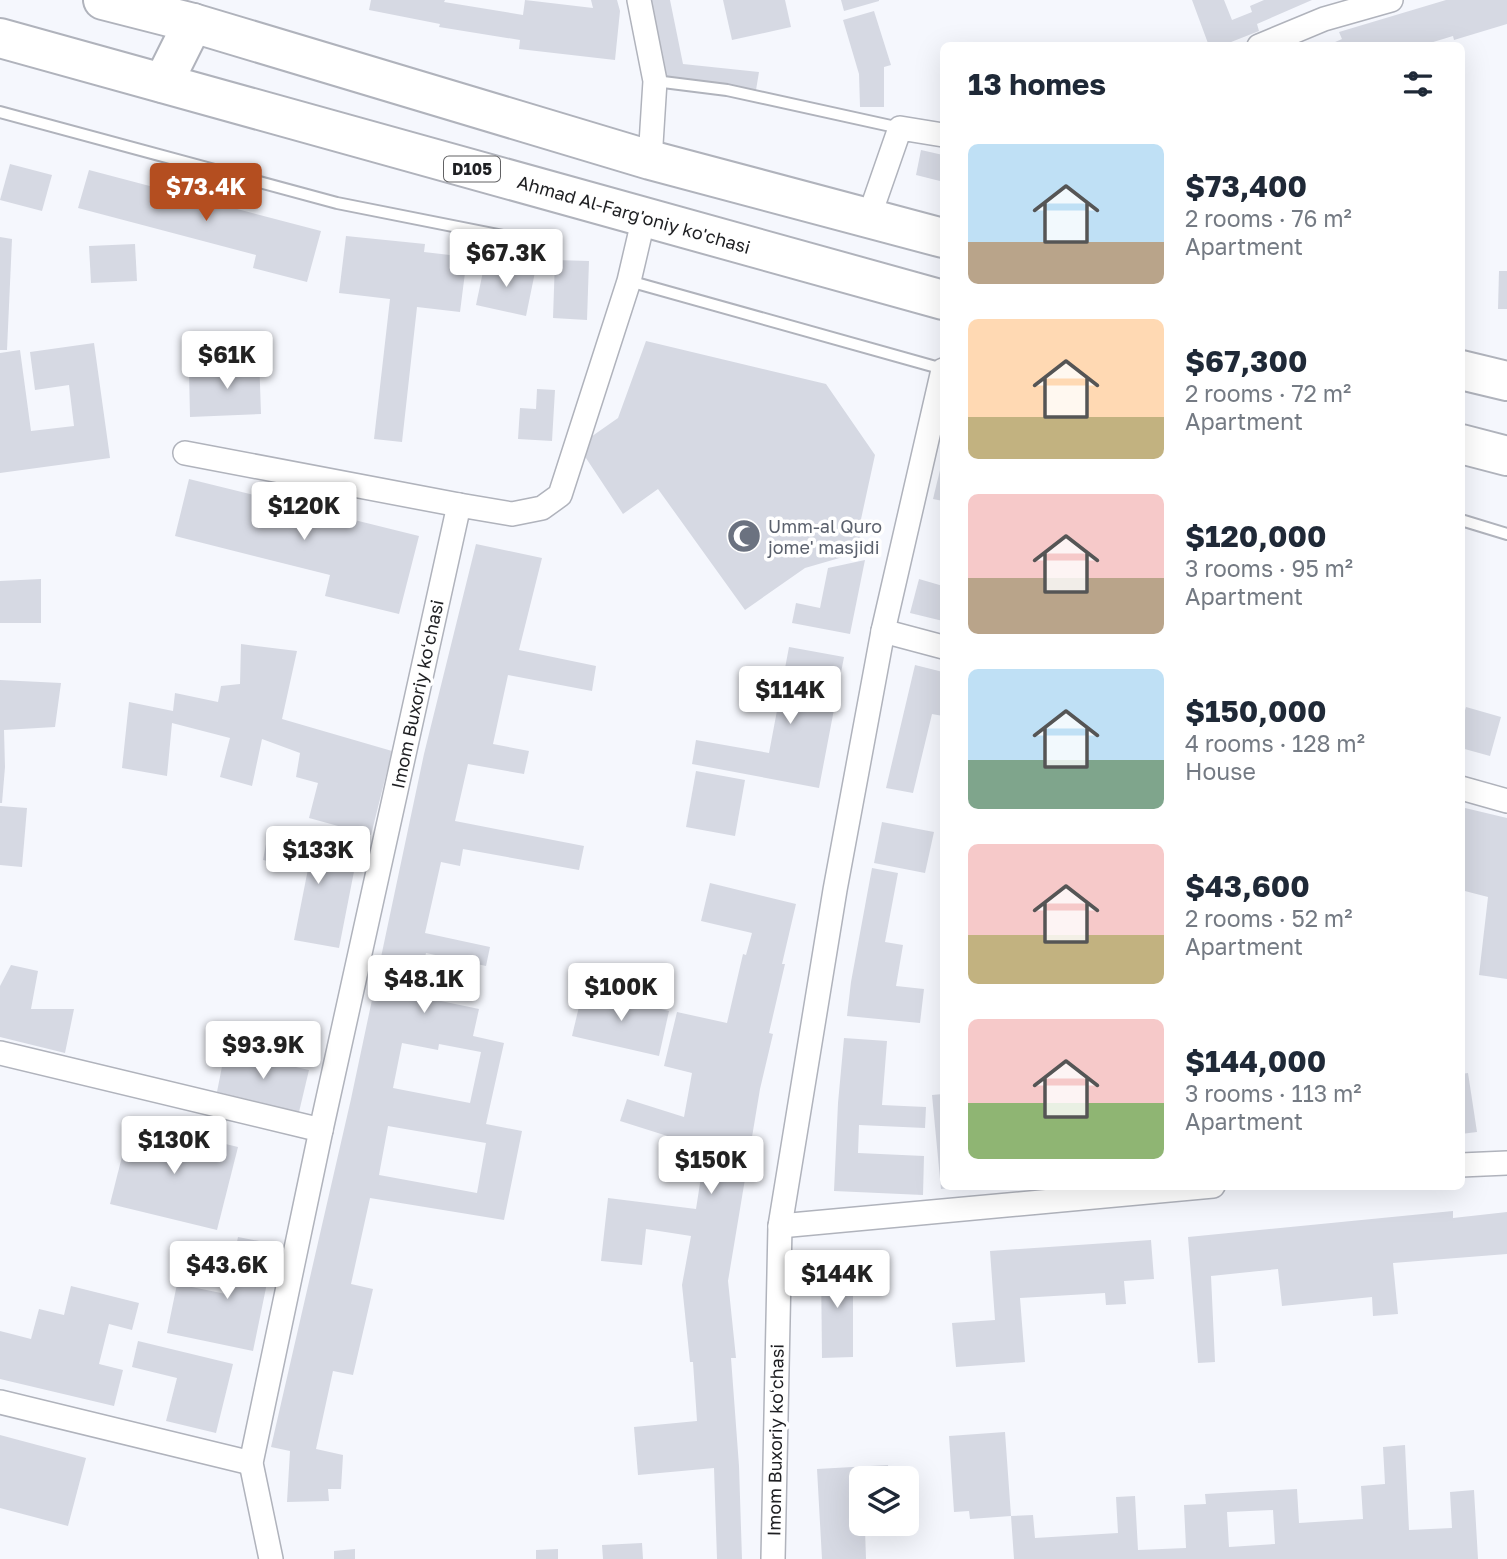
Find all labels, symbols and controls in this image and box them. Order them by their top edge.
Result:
icon: filters [1399,65,1437,103]
text: 13 homes [968,66,1106,102]
road number: D105 [444,156,500,182]
pin: $73.4K [149,164,263,223]
text: $73,400 [1185,168,1307,204]
street label: Ahmad Al-Farg'oniy ko'chasi [515,170,753,258]
text: $73.4K [166,172,246,200]
icon: home [1024,172,1108,256]
text: 2 rooms · 76 m² [1185,204,1352,232]
pin: $67.3K [449,230,563,289]
text: Apartment [1185,232,1303,260]
text: $67.3K [466,238,546,266]
pin: $61K [186,332,268,391]
text: $61K [198,340,256,368]
text: $67,300 [1185,343,1307,379]
icon: home [1024,347,1108,431]
text: 2 rooms · 72 m² [1185,379,1351,407]
text: Apartment [1185,407,1303,435]
pin: $120K [255,482,353,542]
text: $120K [268,491,340,519]
place label: Umm-al Quro jome' masjidi [767,515,882,558]
mosque icon: Umm-al Quro jome' masjidi [725,517,763,555]
text: $120,000 [1185,518,1326,554]
icon: home [1024,522,1108,606]
text: 3 rooms · 95 m² [1185,554,1353,582]
text: Apartment [1185,582,1303,610]
street label: Imom Buxoriy koʻchasi [386,598,448,790]
pin: $114K [741,666,839,726]
text: $114K [755,675,825,703]
text: $150,000 [1185,693,1326,729]
icon: home [1024,697,1108,781]
text: 4 rooms · 128 m² [1185,729,1365,757]
text: House [1185,757,1256,785]
pin: $133K [269,826,367,886]
text: $133K [282,835,354,863]
text: $43,600 [1185,868,1310,904]
icon: home [1024,872,1108,956]
text: 2 rooms · 52 m² [1185,904,1352,932]
text: Apartment [1185,932,1303,960]
pin: $48.1K [367,956,481,1015]
text: $48.1K [384,964,464,992]
pin: $100K [572,964,670,1023]
text: $100K [584,972,658,1000]
pin: $93.9K [206,1021,320,1081]
text: $93.9K [222,1030,304,1058]
text: $144,000 [1185,1043,1326,1079]
icon: home [1024,1047,1108,1131]
text: 3 rooms · 113 m² [1185,1079,1362,1107]
text: Apartment [1185,1107,1303,1135]
pin: $130K [125,1116,223,1176]
text: $130K [138,1125,210,1153]
pin: $150K [662,1136,760,1196]
text: $150K [675,1145,747,1173]
pin: $43.6K [170,1242,284,1301]
text: $43.6K [186,1250,268,1278]
pin: $144K [788,1250,886,1310]
text: $144K [801,1259,873,1287]
street label: Imom Buxoriy koʻchasi [762,1344,788,1536]
map controls [849,1466,919,1536]
button: layers [849,1466,919,1536]

